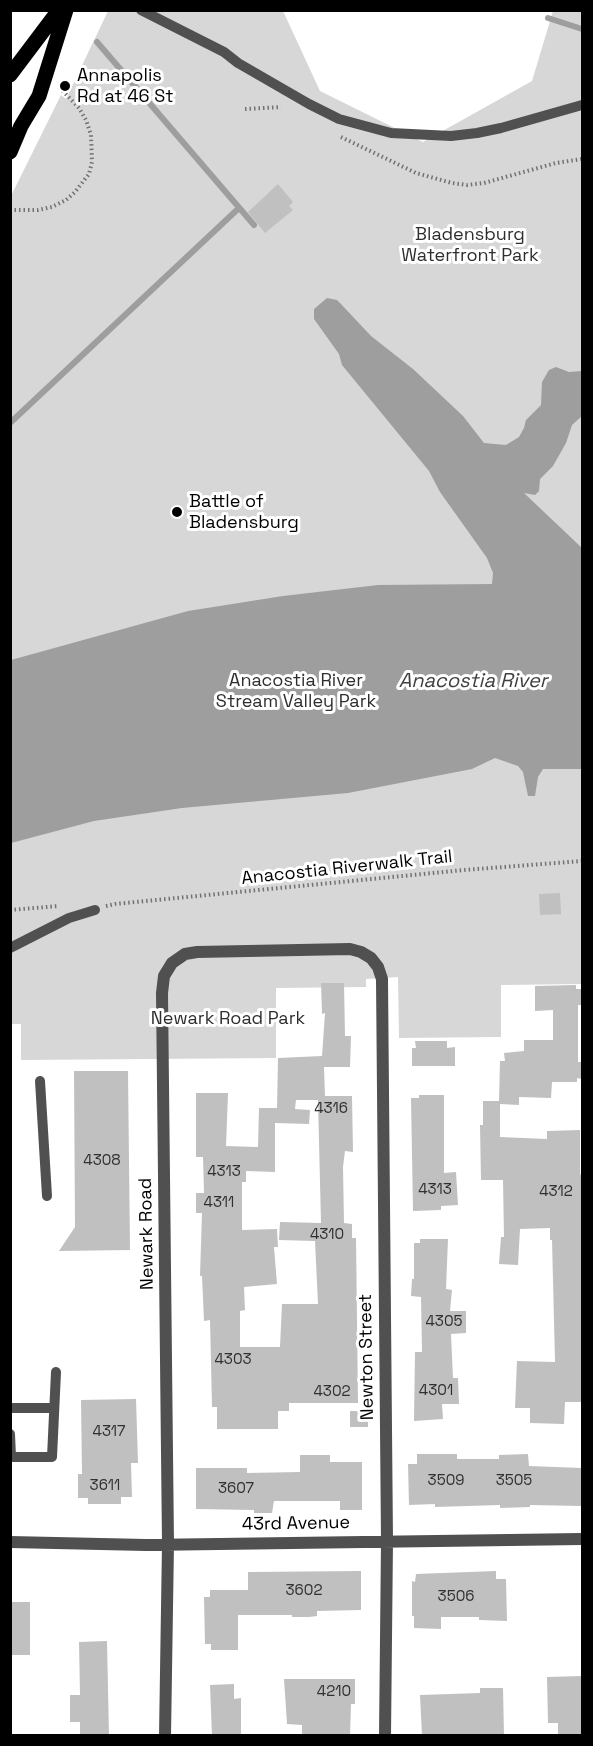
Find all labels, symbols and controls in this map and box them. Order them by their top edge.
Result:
place label: Annapolis Rd at 46 St [77,65,173,107]
marker: Annapolis Rd at 46 St [58,79,72,93]
park label: Bladensburg Waterfront Park [401,224,539,266]
place label: Battle of Bladensburg [189,491,299,534]
marker: Battle of Bladensburg [170,505,184,519]
park label: Anacostia River Stream Valley Park [216,670,376,712]
water label: Anacostia River [399,670,547,694]
street label: Anacostia Riverwalk Trail [240,846,454,890]
park label: Newark Road Park [151,1008,305,1030]
house number: 4316 [314,1100,348,1118]
house number: 4308 [83,1152,121,1170]
house number: 4313 [207,1163,241,1181]
street label: Newark Road [135,1178,159,1290]
house number: 4313 [418,1181,452,1199]
house number: 4312 [539,1183,573,1201]
house number: 4311 [204,1194,234,1212]
house number: 4310 [310,1226,344,1244]
street label: Newton Street [355,1294,379,1420]
house number: 4305 [425,1313,463,1331]
house number: 4303 [214,1351,252,1369]
house number: 4301 [419,1382,453,1400]
house number: 4302 [313,1383,351,1401]
house number: 4317 [93,1423,125,1441]
house number: 3509 [428,1472,464,1490]
house number: 3505 [496,1472,532,1490]
house number: 3611 [90,1477,120,1495]
house number: 3607 [218,1480,254,1498]
street label: 43rd Avenue [242,1512,350,1536]
house number: 3602 [286,1582,322,1600]
house number: 3506 [438,1588,474,1606]
house number: 4210 [317,1683,351,1701]

